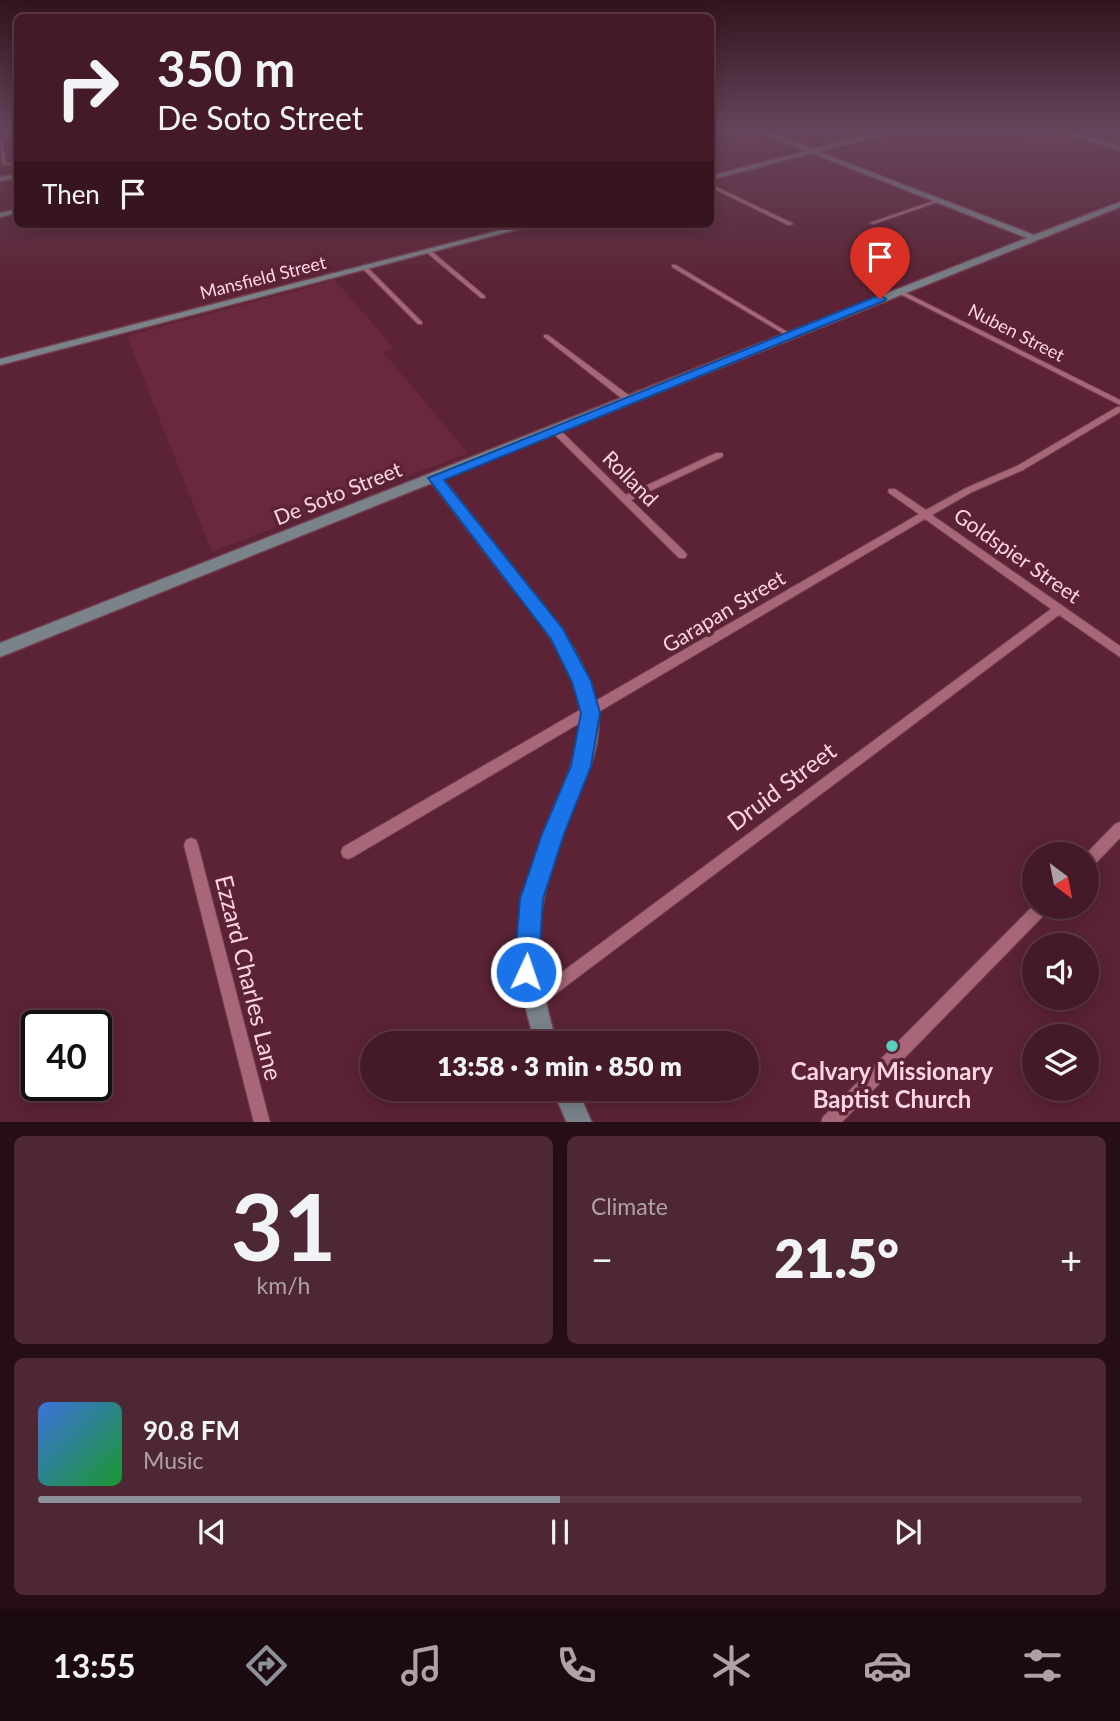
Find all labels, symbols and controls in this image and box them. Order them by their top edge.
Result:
text: 350 m [157,39,295,97]
icon: right [42,42,133,133]
text: De Soto Street [157,98,363,137]
icon: arrive [114,175,152,213]
text: Then [42,178,100,210]
pin [850,227,910,299]
icon: arrive [861,238,899,276]
street label: Mansfield Street [197,251,329,303]
street label: Nuben Street [965,298,1069,366]
street label: Rolland [598,445,664,511]
street label: De Soto Street [270,455,405,530]
street label: Goldspier Street [950,502,1086,608]
street label: Garapan Street [658,564,789,657]
street label: Druid Street [721,735,842,836]
north arrow [1022,842,1099,919]
map controls [1022,842,1099,1101]
street label: Ezzard Charles Lane [210,872,289,1083]
button: sound [1022,933,1099,1010]
position arrow [489,935,563,1009]
speed limit sign: 40 [21,1010,112,1101]
button: layers [1022,1024,1099,1101]
marker: Calvary Missionary Baptist Church [884,1038,900,1054]
text: 13:58 · 3 min · 850 m [437,1050,682,1082]
place label: Calvary Missionary Baptist Church [791,1056,994,1113]
text: 31 [231,1171,336,1280]
text: Climate [591,1192,668,1220]
text: 21.5° [774,1227,899,1289]
text: − [591,1236,613,1282]
text: + [1060,1236,1082,1282]
text: km/h [257,1271,310,1299]
text: 90.8 FM [143,1414,240,1446]
text: Music [143,1446,203,1474]
icon: previous [193,1513,231,1551]
icon: pause [541,1513,579,1551]
icon: next [889,1513,927,1551]
icon: directions [242,1641,291,1690]
icon: music [397,1641,446,1690]
icon: phone [552,1641,601,1690]
icon: climate [707,1641,756,1690]
icon: car [863,1641,912,1690]
icon: filters [1018,1641,1067,1690]
text: 13:55 [53,1646,136,1685]

